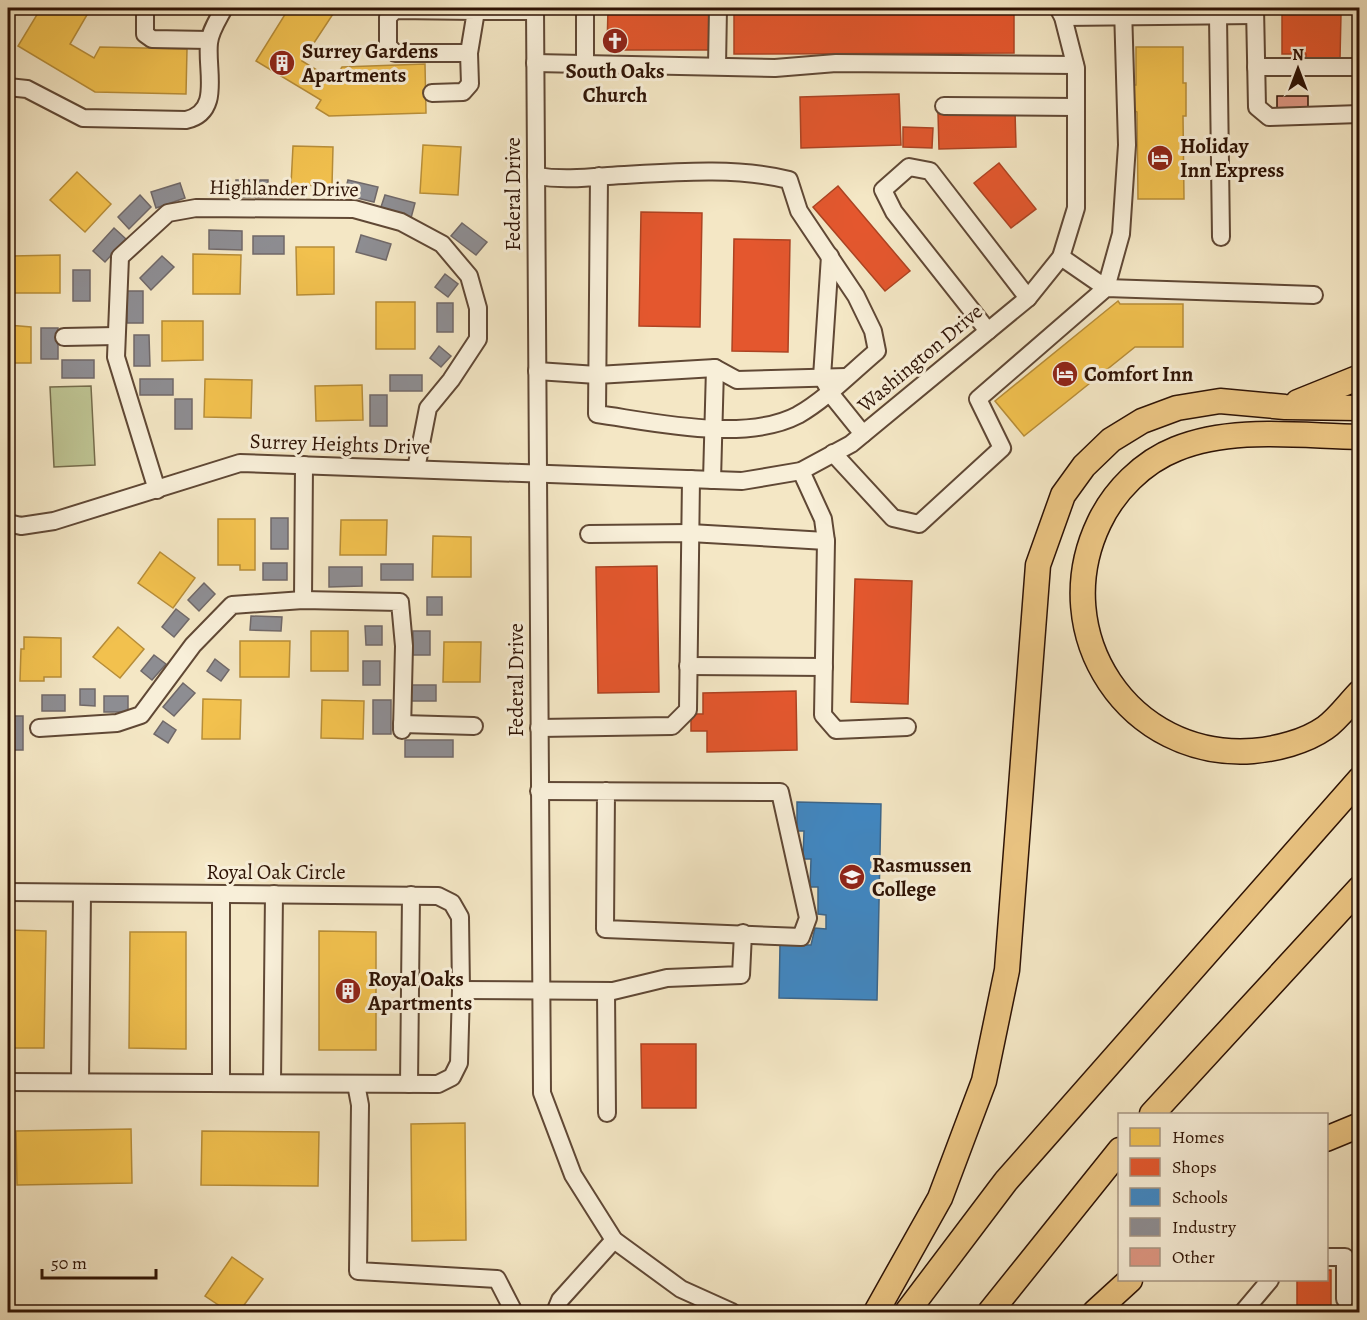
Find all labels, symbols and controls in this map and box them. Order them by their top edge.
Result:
church icon: South Oaks Church [600,26,630,56]
place label: Surrey Gardens Apartments [301,37,438,89]
north arrow [1268,39,1328,99]
text: N [1292,44,1304,66]
building icon: Surrey Gardens Apartments [267,48,297,78]
place label: South Oaks Church [566,57,664,109]
place label: Holiday Inn Express [1180,132,1284,184]
street label: Federal Drive [499,137,527,251]
hotel icon: Holiday Inn Express [1145,143,1175,173]
street label: Highlander Drive [209,173,359,203]
street label: Washington Drive [851,297,989,419]
hotel icon: Comfort Inn [1050,359,1080,389]
place label: Comfort Inn [1084,360,1193,388]
street label: Surrey Heights Drive [249,427,431,461]
street label: Federal Drive [502,623,530,737]
place label: Rasmussen College [872,851,972,903]
street label: Royal Oak Circle [206,858,346,886]
school or university icon: Rasmussen College [837,862,867,892]
place label: Royal Oaks Apartments [367,965,472,1017]
building icon: Royal Oaks Apartments [333,976,363,1006]
legend [1118,1113,1328,1281]
text: Homes [1172,1125,1224,1149]
text: Shops [1172,1155,1217,1179]
text: Schools [1172,1185,1228,1209]
text: Industry [1172,1215,1237,1239]
scale bar [42,1242,156,1280]
text: Other [1172,1245,1215,1269]
text: 50 m [51,1251,87,1275]

